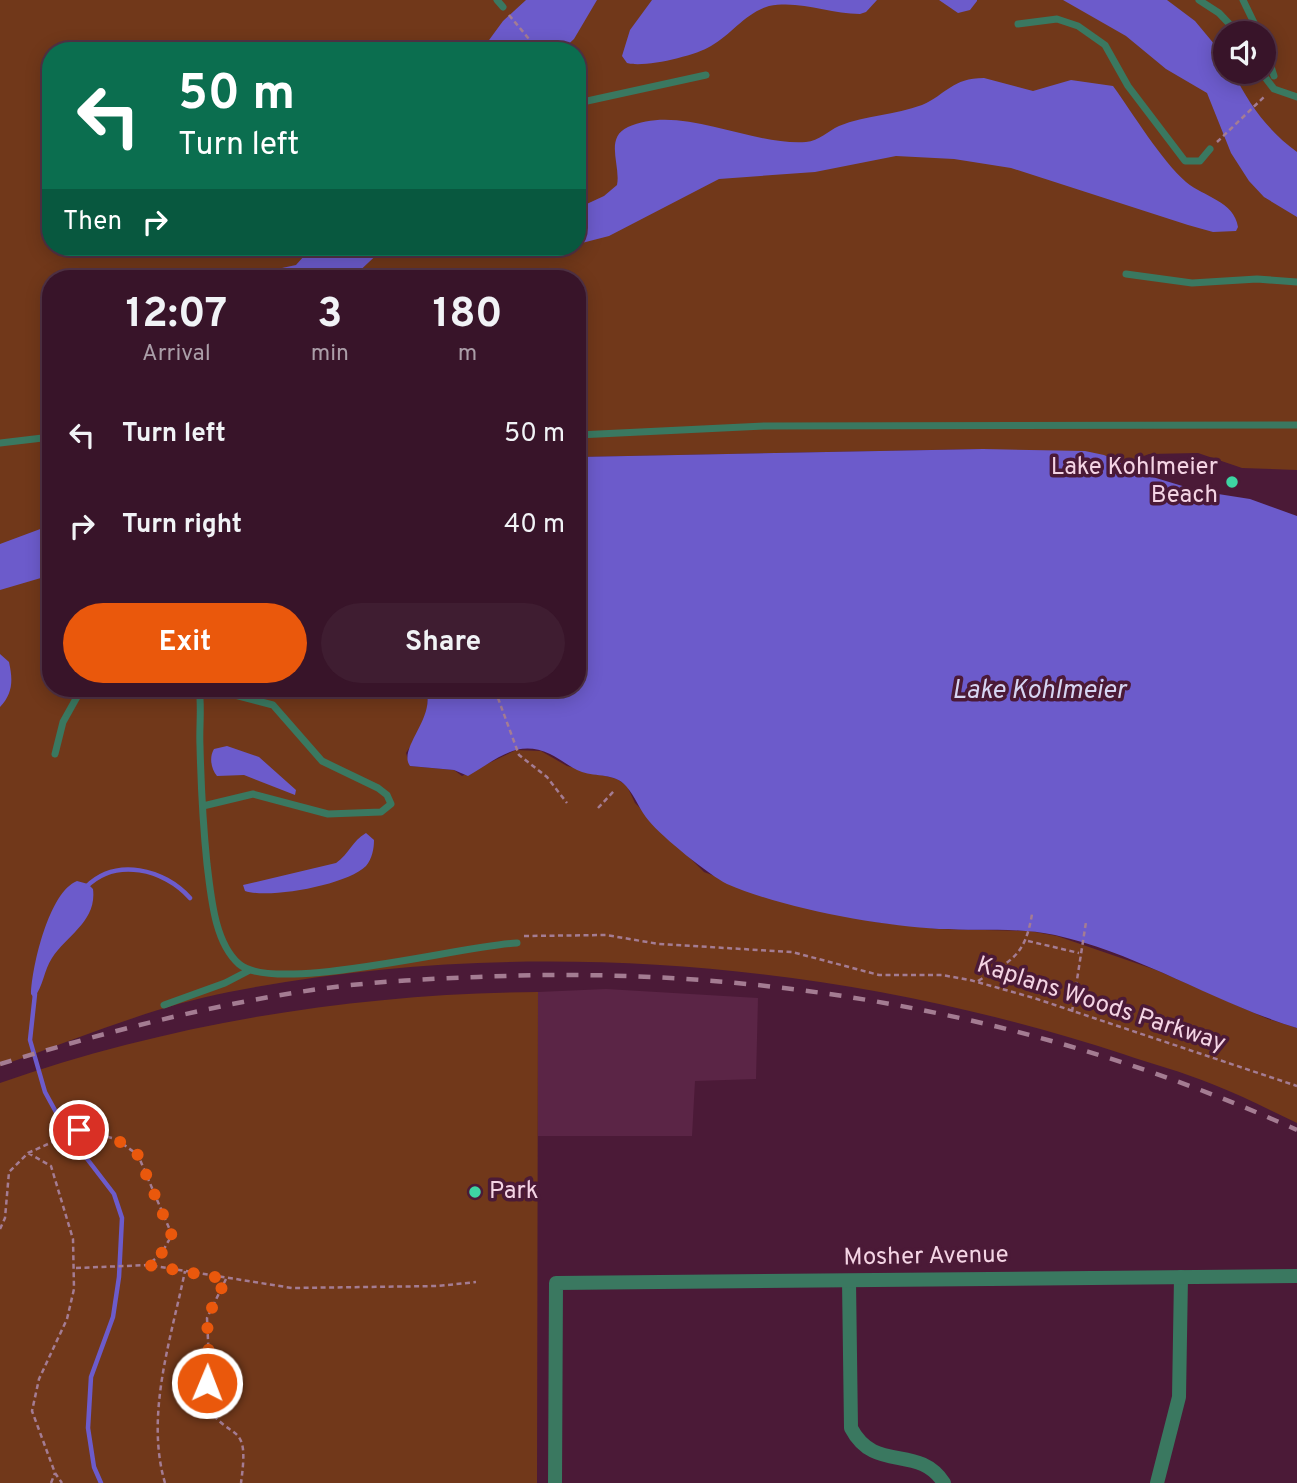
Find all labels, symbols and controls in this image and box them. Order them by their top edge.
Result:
map controls [1213,21,1276,84]
button: sound [1213,21,1276,84]
text: 50 m [178,65,295,127]
icon: left [63,70,154,161]
text: Turn left [178,126,299,166]
icon: right [136,203,174,241]
text: Then [63,206,122,239]
text: 12:07 [125,289,227,342]
text: 3 [317,289,343,342]
text: 180 [432,289,503,342]
text: Arrival [142,340,211,369]
text: min [311,340,349,369]
text: m [458,340,477,369]
icon: left [63,416,101,454]
text: Turn left [122,418,226,451]
text: 50 m [504,418,565,451]
place label: Lake Kohlmeier Beach [1051,453,1218,511]
marker: Lake Kohlmeier Beach [1224,474,1240,490]
icon: right [63,507,101,545]
text: Turn right [122,509,242,542]
text: 40 m [504,509,565,542]
button: Exit [63,603,307,683]
button: Share [321,603,565,683]
water label: Lake Kohlmeier [952,675,1128,708]
street label: Kaplans Woods Parkway [973,951,1229,1059]
pin [49,1100,109,1160]
icon: arrive [60,1111,98,1149]
place label: Park [489,1177,539,1207]
marker: Park [467,1184,483,1200]
street label: Mosher Avenue [843,1241,1009,1273]
position arrow [170,1346,244,1420]

